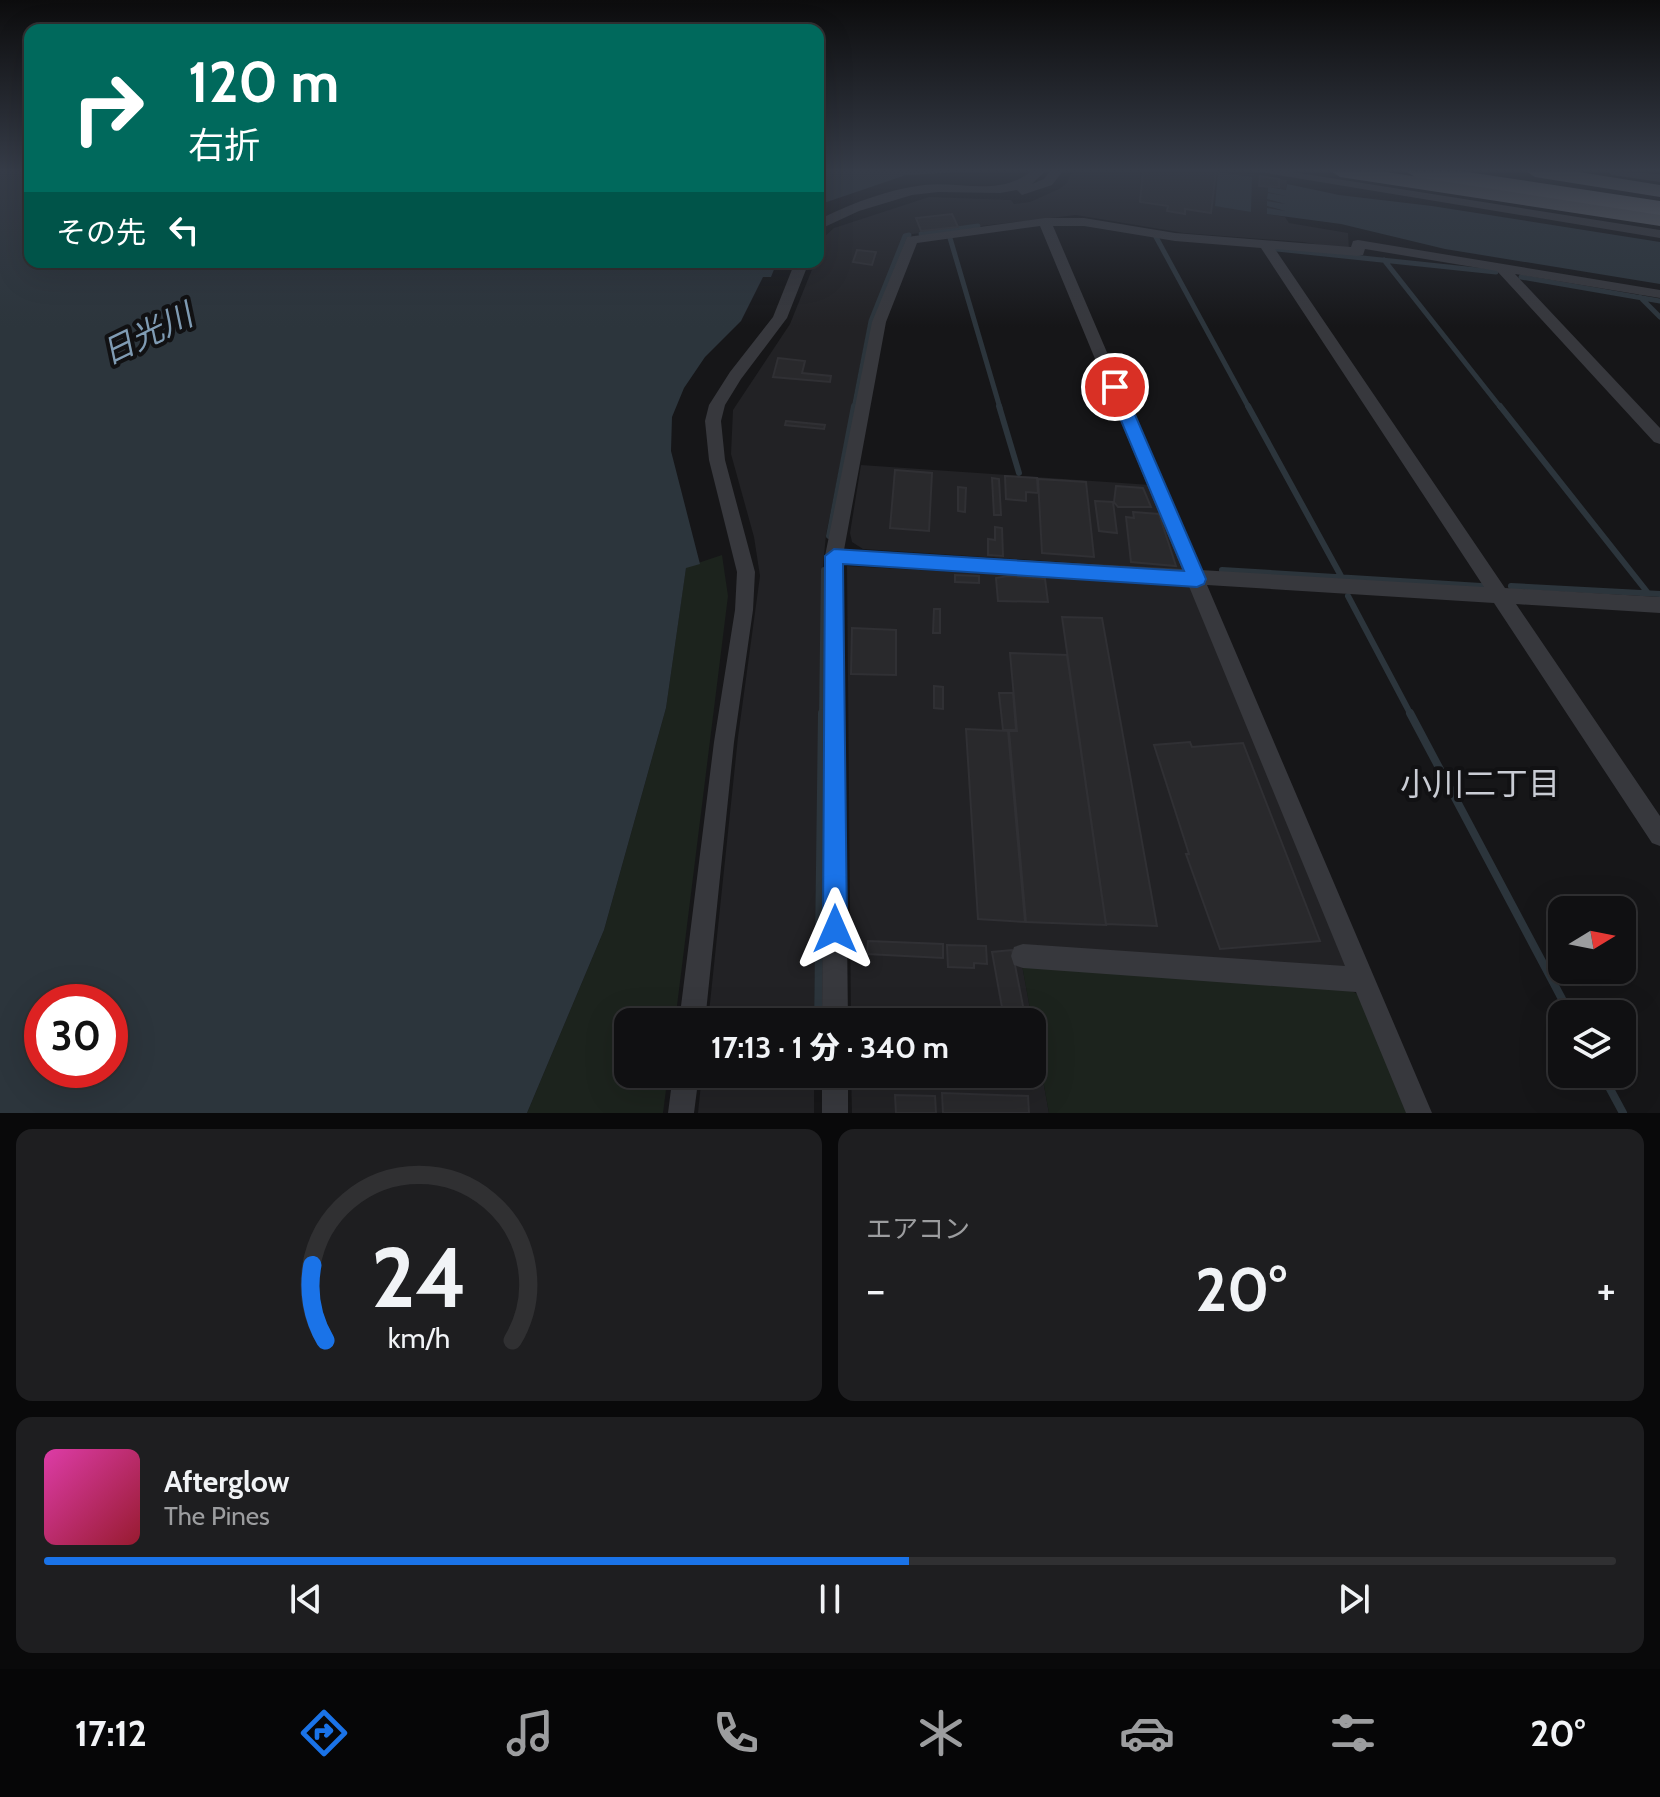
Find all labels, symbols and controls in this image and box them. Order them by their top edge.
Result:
text: 120 m [188,48,339,116]
icon: right [56,56,160,160]
text: 右折 [188,123,260,167]
icon: left [162,208,206,252]
text: その先 [56,214,146,251]
water label: 日光川 [95,294,201,372]
pin [1081,353,1149,421]
icon: arrive [1093,365,1137,409]
district label: 小川二丁目 [1400,764,1560,803]
position arrow [793,887,877,971]
north arrow [1548,896,1636,984]
map controls [1548,896,1636,1088]
speed limit sign: 30 [24,984,128,1088]
button: layers [1548,1000,1636,1088]
text: 17:13 · 1 分 · 340 m [711,1029,949,1066]
text: エアコン [866,1213,970,1245]
text: 24 [371,1227,467,1328]
text: 20° [1195,1253,1287,1326]
text: − [866,1263,885,1316]
text: + [1597,1263,1616,1316]
text: km/h [388,1320,450,1355]
text: Afterglow [164,1463,290,1500]
text: The Pines [164,1500,270,1532]
icon: previous [284,1577,328,1621]
icon: pause [808,1577,852,1621]
icon: next [1332,1577,1376,1621]
icon: directions [296,1705,352,1761]
icon: music [502,1705,558,1761]
icon: phone [708,1705,764,1761]
icon: climate [913,1705,969,1761]
icon: car [1119,1705,1175,1761]
icon: filters [1325,1705,1381,1761]
text: 17:12 [75,1711,147,1755]
text: 20° [1530,1711,1585,1755]

